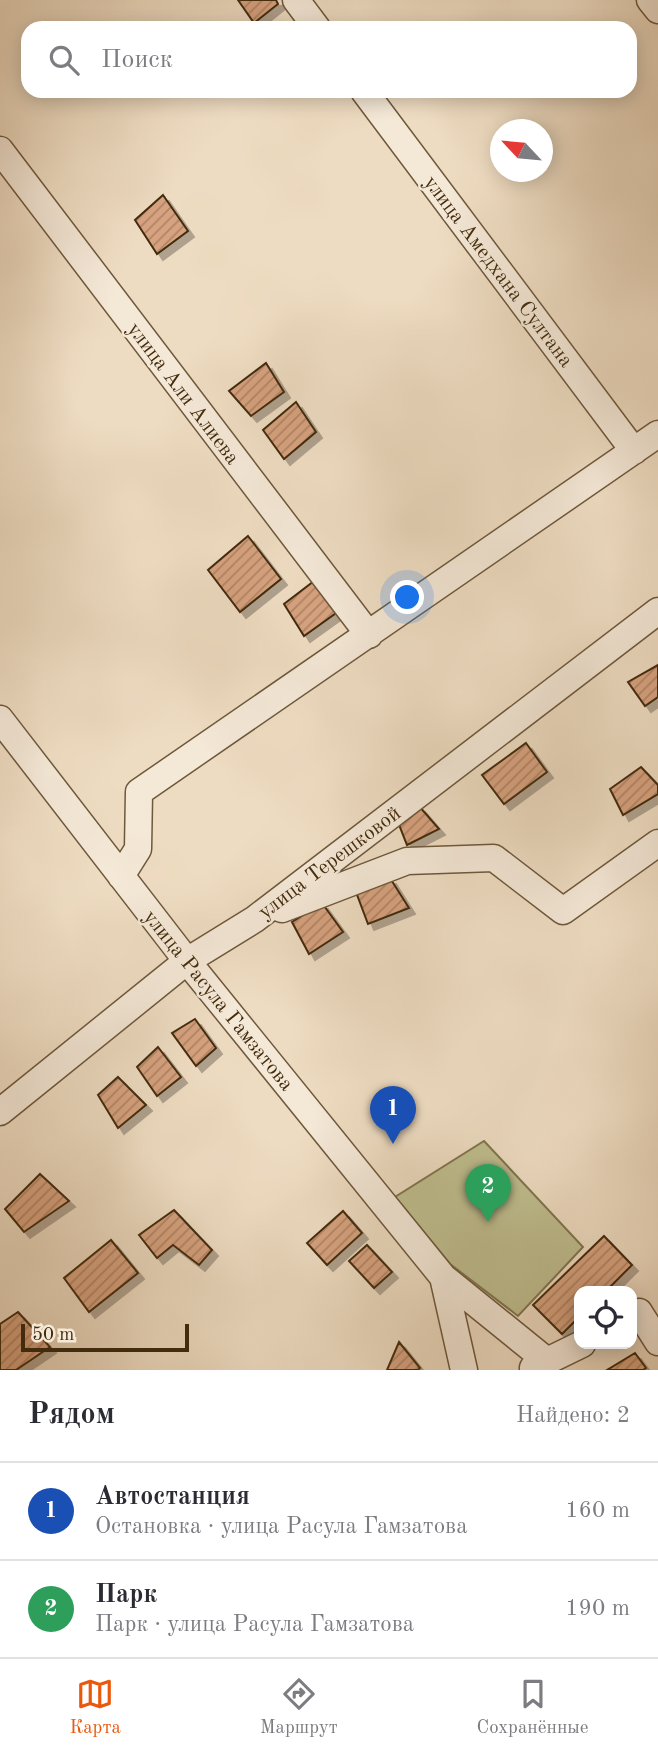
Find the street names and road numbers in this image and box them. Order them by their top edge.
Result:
street label: улица Амедхана Султана [419,172,576,371]
street label: улица Али Алиева [123,319,243,469]
street label: улица Терешковой [255,803,405,923]
street label: улица Расула Гамзатова [139,907,297,1095]

